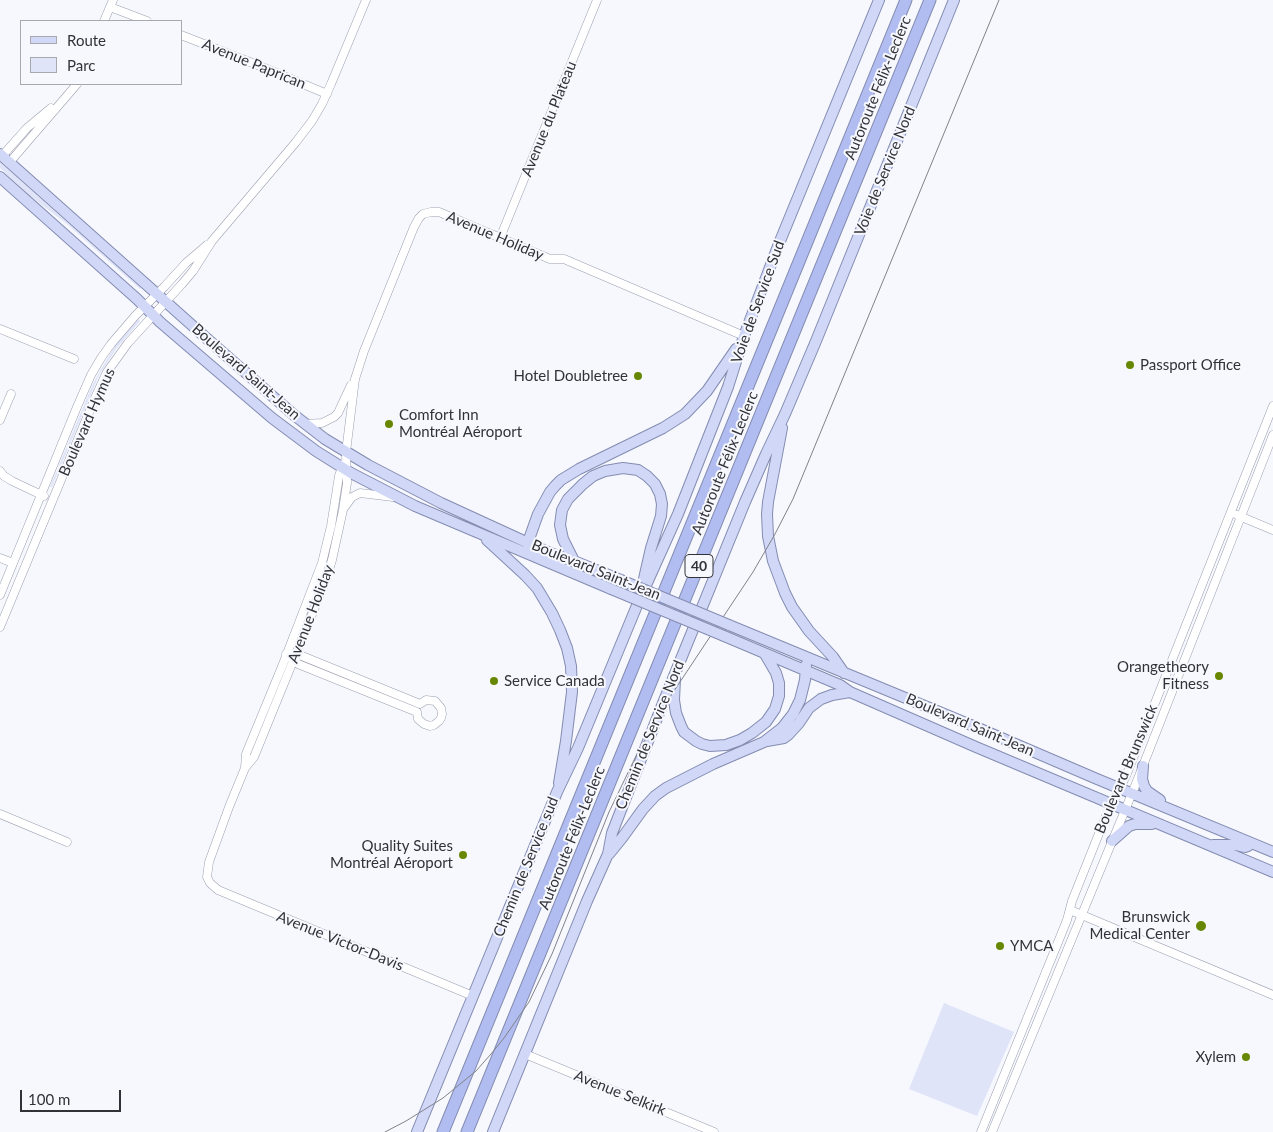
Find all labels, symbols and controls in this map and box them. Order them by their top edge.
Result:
street label: Autoroute Félix-Leclerc [841,14,915,162]
legend [20,20,182,85]
text: Route [67,31,106,49]
street label: Avenue Paprican [200,35,308,93]
text: Parc [67,56,96,74]
street label: Avenue du Plateau [518,59,580,179]
street label: Voie de Service Nord [851,104,919,238]
street label: Avenue Holiday [444,207,546,265]
street label: Voie de Service Sud [727,238,789,366]
street label: Boulevard Saint-Jean [188,320,304,424]
place label: Passport Office [1140,356,1241,374]
marker: Passport Office [1124,359,1136,371]
street label: Boulevard Hymus [55,365,119,479]
place label: Hotel Doubletree [513,367,628,385]
marker: Hotel Doubletree [632,370,644,382]
street label: Autoroute Félix-Leclerc [688,389,762,537]
place label: Comfort Inn Montréal Aéroport [399,406,522,441]
marker: Comfort Inn Montréal Aéroport [383,418,395,430]
street label: Boulevard Saint-Jean [529,536,663,604]
road number: 40 [685,554,713,578]
street label: Avenue Holiday [284,562,338,666]
street label: Chemin de Service Nord [612,658,688,812]
place label: Orangetheory Fitness [1117,658,1209,693]
marker: Orangetheory Fitness [1213,670,1225,682]
place label: Service Canada [504,672,605,690]
marker: Service Canada [488,675,500,687]
street label: Boulevard Saint-Jean [903,690,1037,760]
street label: Boulevard Brunswick [1091,702,1161,836]
street label: Autoroute Félix-Leclerc [535,764,609,912]
street label: Chemin de Service sud [490,794,562,940]
place label: Quality Suites Montréal Aéroport [330,837,453,872]
marker: Quality Suites Montréal Aéroport [457,849,469,861]
street label: Avenue Victor-Davis [274,907,406,975]
place label: Brunswick Medical Center [1090,908,1190,943]
marker: Brunswick Medical Center [1194,919,1208,933]
place label: YMCA [1010,937,1053,955]
marker: YMCA [994,940,1006,952]
place label: Xylem [1195,1048,1236,1066]
marker: Xylem [1240,1051,1252,1063]
street label: Avenue Selkirk [571,1066,669,1120]
scale bar [22,1080,124,1112]
text: 100 m [28,1090,70,1108]

